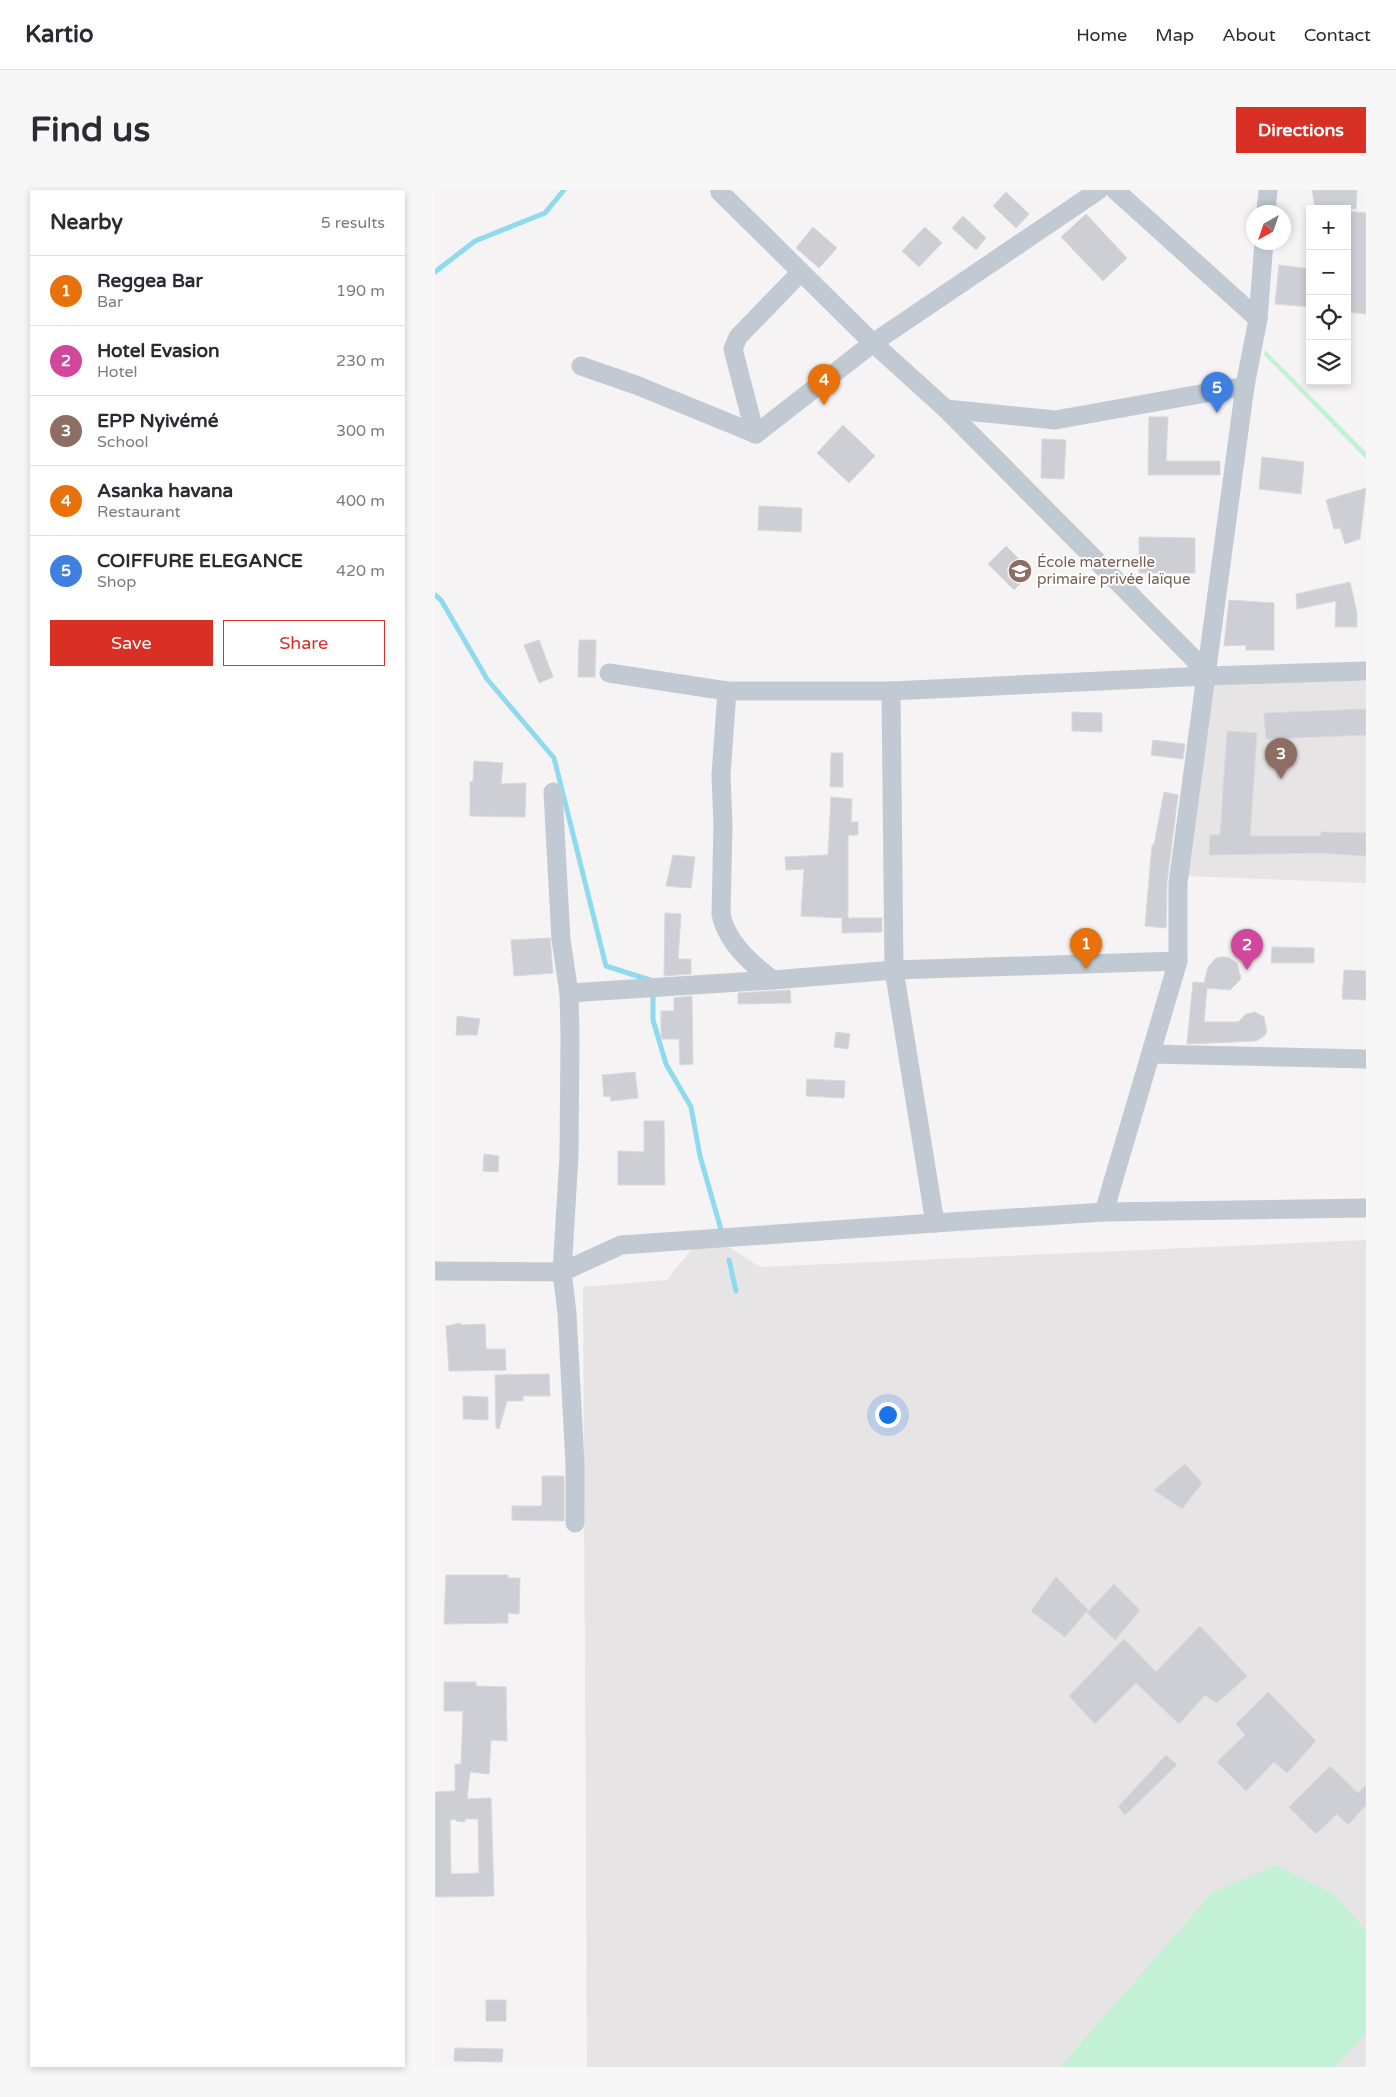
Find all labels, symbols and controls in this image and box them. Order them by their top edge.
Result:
text: Kartio [25,20,94,49]
text: Home [1076,24,1127,46]
text: Map [1155,24,1194,46]
text: About [1222,24,1276,46]
text: Contact [1304,24,1371,46]
button: Directions [1236,107,1366,153]
text: Find us [30,109,150,151]
north arrow [1246,205,1291,250]
map controls [1306,205,1351,385]
button: + [1306,205,1351,250]
text: Nearby [50,210,123,235]
text: 5 results [321,213,385,233]
button: − [1306,250,1351,295]
text: Reggea Bar [97,270,203,292]
text: 1 [61,281,71,301]
text: 190 m [336,281,385,301]
text: Bar [97,292,123,312]
button: locate [1306,295,1351,340]
text: Hotel Evasion [97,340,220,362]
button: layers [1306,340,1351,385]
text: 2 [61,351,71,371]
text: 230 m [336,351,385,371]
text: Hotel [97,362,138,382]
pin: 4 [808,364,840,405]
pin: 5 [1201,372,1233,413]
text: EPP Nyivémé [97,410,219,432]
text: 3 [61,421,71,441]
text: 300 m [336,421,385,441]
text: School [97,432,149,452]
text: Asanka havana [97,480,233,502]
text: 4 [61,491,71,511]
text: 400 m [336,491,385,511]
text: Restaurant [97,502,181,522]
text: COIFFURE ELEGANCE [97,550,303,572]
place label: École maternelle primaire privée laïque [1037,553,1190,588]
school or university icon: École maternelle primaire privée laïque [1007,558,1033,584]
text: 5 [61,561,71,581]
text: 420 m [336,561,385,581]
text: Shop [97,572,136,592]
button: Save [50,620,213,666]
button: Share [223,620,385,666]
pin: 3 [1265,738,1297,779]
pin: 1 [1070,928,1102,969]
pin: 2 [1231,929,1263,970]
your location [875,1402,901,1428]

